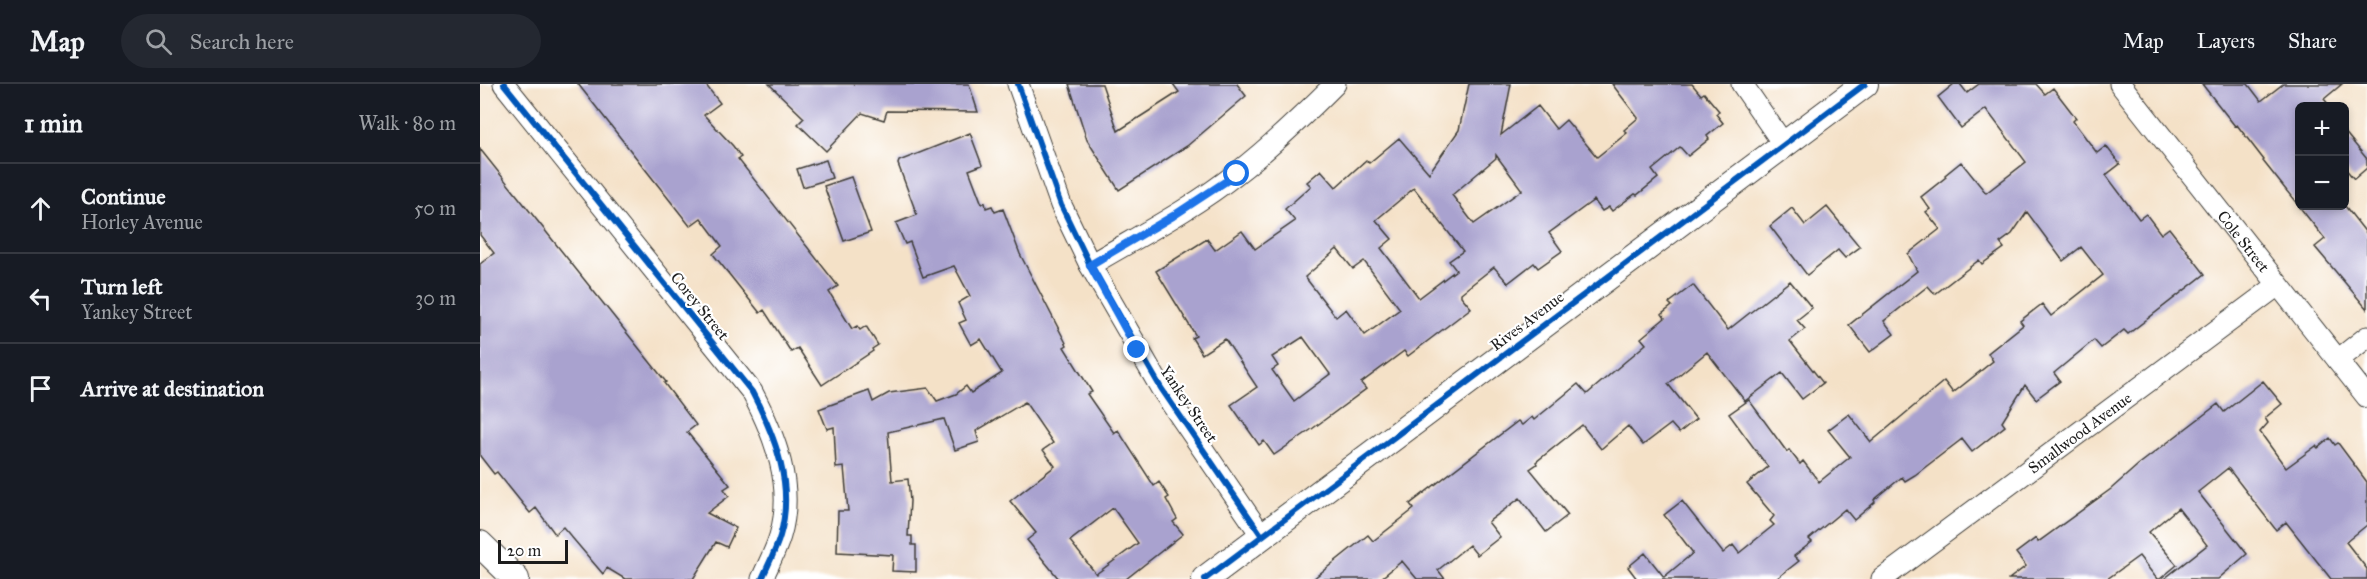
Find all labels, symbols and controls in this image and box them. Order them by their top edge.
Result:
search box [121,14,541,68]
text: Map [30,24,85,59]
icon: search [142,25,175,58]
text: Search here [190,28,294,55]
text: Map [2123,28,2164,54]
text: Layers [2197,28,2255,54]
text: Share [2288,28,2337,54]
map controls [2295,102,2349,210]
button: + [2295,102,2349,156]
text: 1 min [24,107,83,139]
text: Walk · 80 m [358,111,456,135]
button: − [2295,156,2349,210]
route start [1223,160,1249,186]
text: Continue [81,183,166,210]
icon: ahead [24,192,57,225]
text: 50 m [414,196,456,220]
street label: Cole Street [2214,206,2274,276]
text: Horley Avenue [81,210,203,234]
street label: Corey Street [667,268,733,344]
text: Turn left [81,273,163,300]
icon: left [24,282,57,315]
text: 30 m [415,286,456,310]
street label: Rives Avenue [1487,287,1568,355]
text: Yankey Street [81,300,192,324]
route end [1123,336,1149,362]
street label: Yankey Street [1156,362,1222,447]
icon: arrive [24,372,57,405]
text: Arrive at destination [81,375,264,402]
street label: Smallwood Avenue [2024,388,2135,477]
scale bar [498,537,568,564]
text: 20 m [507,541,541,560]

